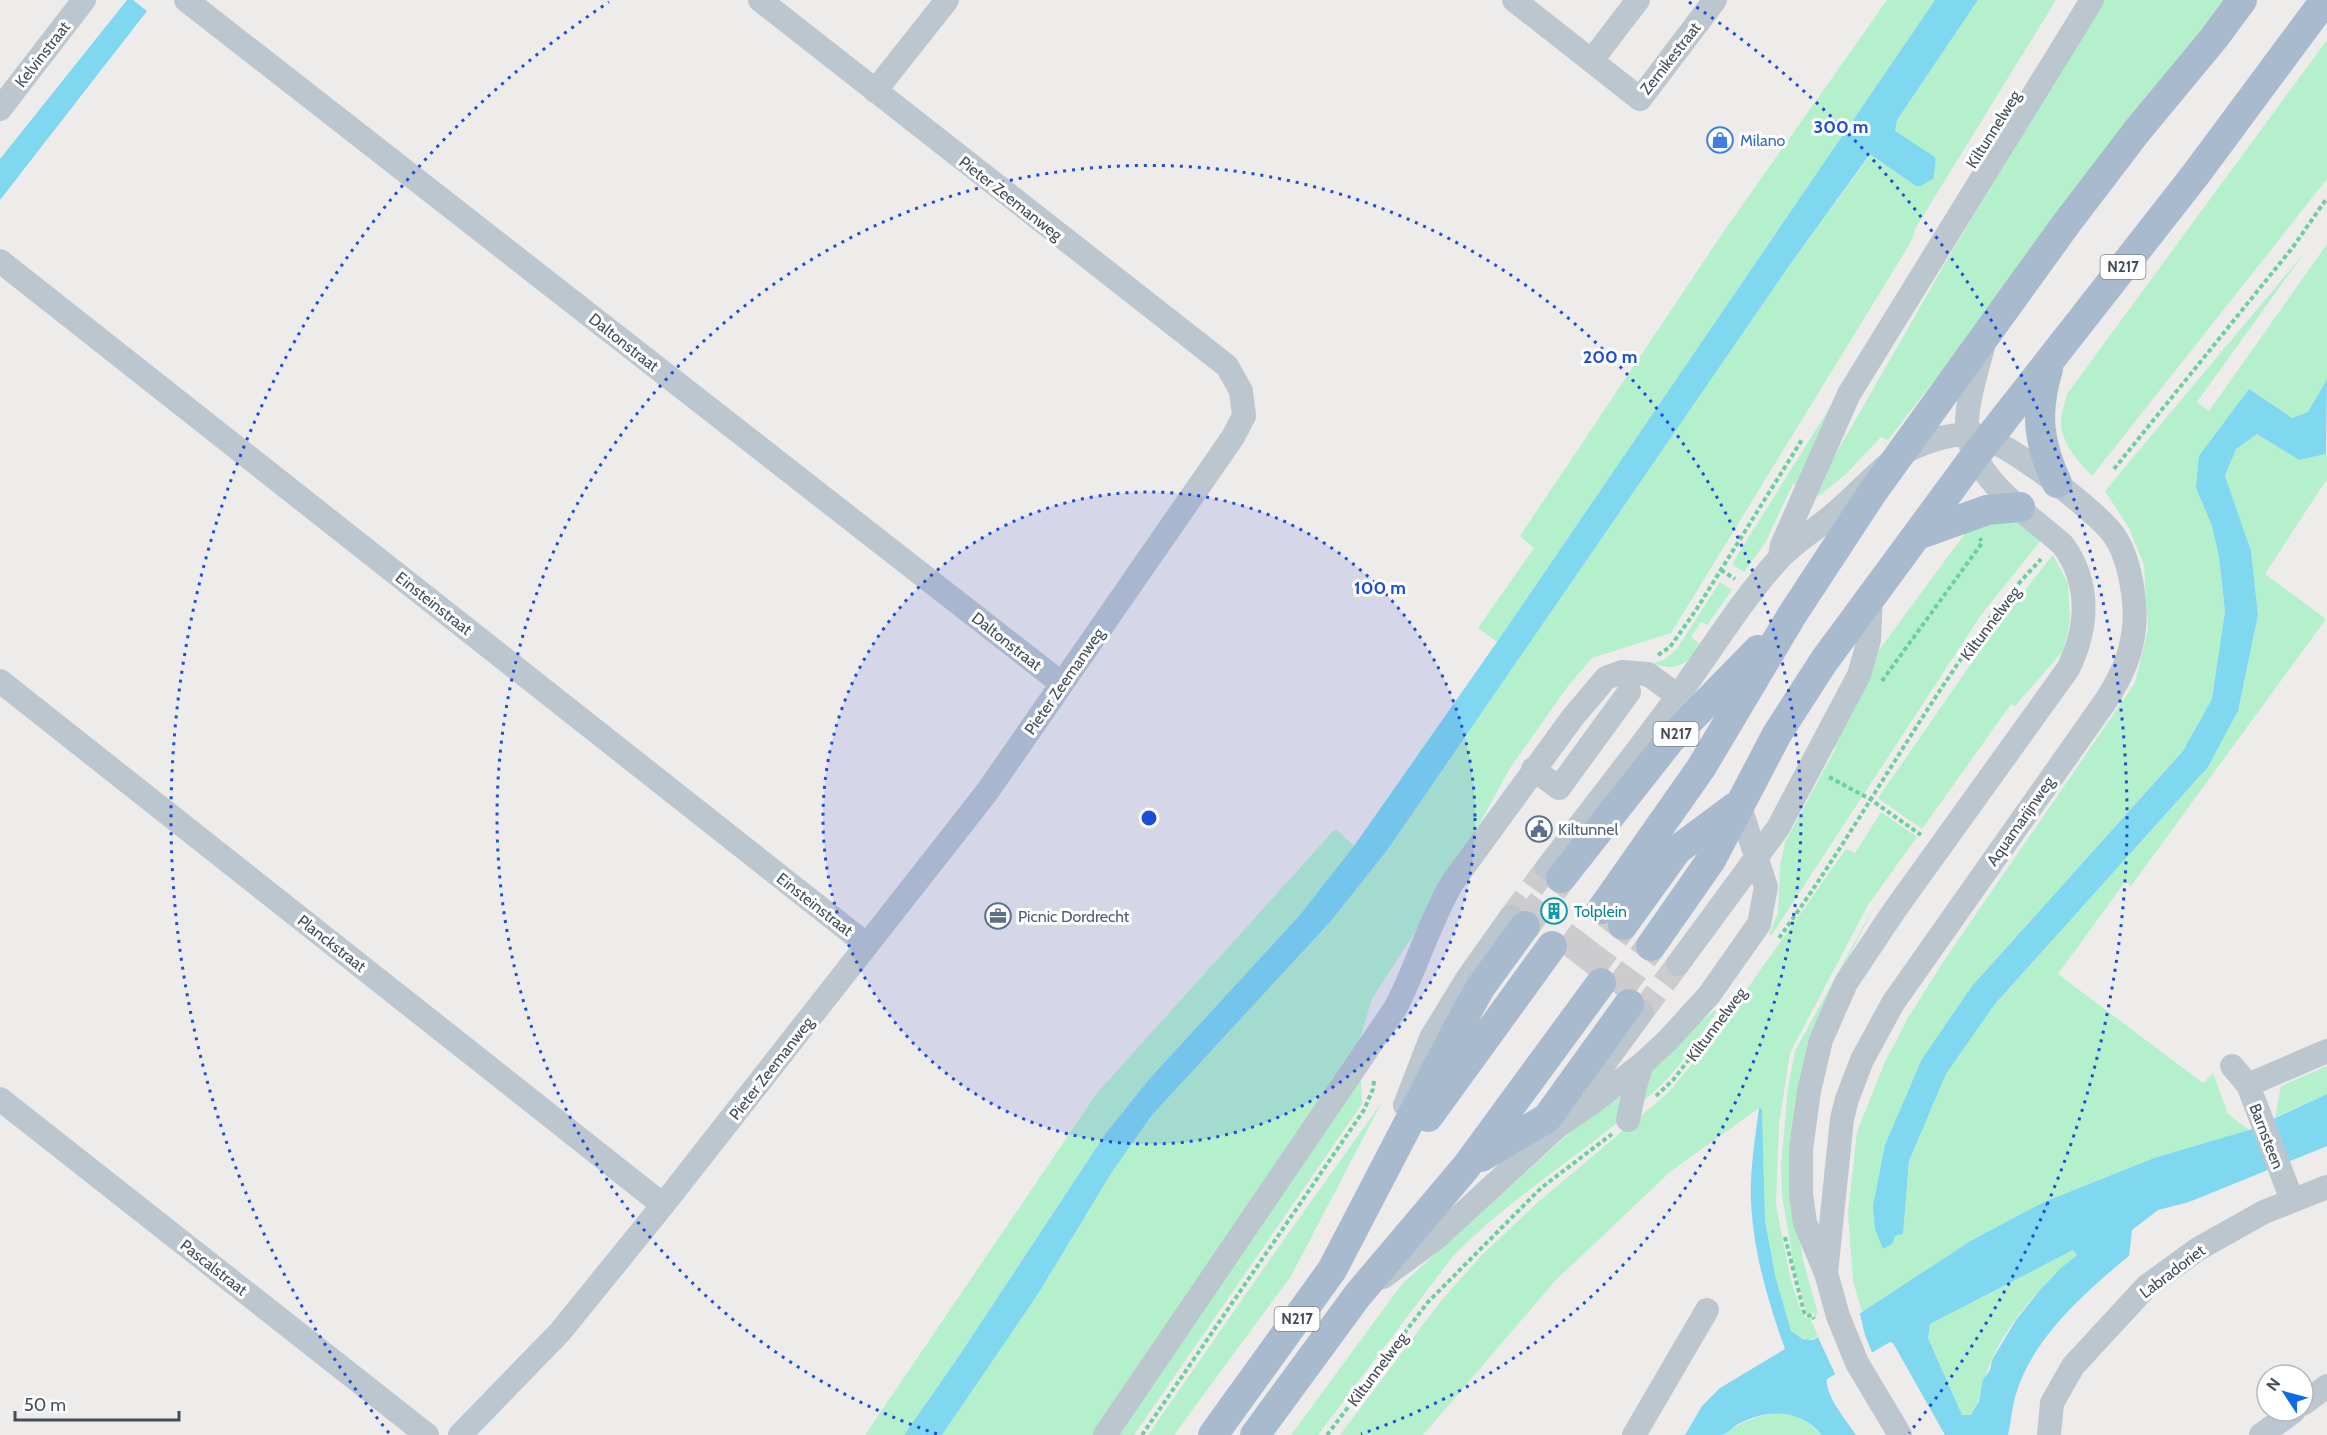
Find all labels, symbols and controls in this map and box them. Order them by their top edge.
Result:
street label: Kelvinstraat [11,17,74,91]
street label: Zernikestraat [1636,18,1705,98]
street label: Kiltunnelweg [1962,86,2025,172]
text: 300 m [1814,116,1868,138]
shop icon: Milano [1705,125,1735,155]
place label: Milano [1740,131,1786,150]
street label: Pieter Zeemanweg [955,152,1067,245]
road number: N217 [2100,255,2146,279]
street label: Daltonstraat [585,309,663,376]
text: 200 m [1583,346,1637,368]
street label: Einsteinstraat [392,568,476,639]
text: 100 m [1354,577,1406,599]
street label: Kiltunnelweg [1956,582,2025,664]
street label: Daltonstraat [968,608,1046,675]
street label: Pieter Zeemanweg [1021,624,1109,738]
road number: N217 [1654,722,1698,746]
street label: Aquamarijnweg [1983,772,2059,870]
centre of rings [1139,808,1159,828]
public building icon: Kiltunnel [1524,814,1554,844]
place label: Kiltunnel [1558,820,1618,839]
street label: Einsteinstraat [773,869,857,940]
building icon: Tolplein [1539,896,1569,926]
office icon: Picnic Dordrecht [983,901,1013,931]
place label: Tolplein [1574,902,1627,921]
place label: Picnic Dordrecht [1018,907,1130,926]
street label: Planckstraat [294,911,370,976]
street label: Kiltunnelweg [1682,983,1751,1065]
street label: Pieter Zeemanweg [725,1012,818,1124]
street label: Barnsteen [2245,1101,2288,1172]
street label: Pascalstraat [177,1235,251,1300]
street label: Labradoriet [2136,1240,2209,1302]
road number: N217 [1274,1307,1320,1331]
street label: Kiltunnelweg [1343,1328,1412,1410]
north arrow [2255,1363,2315,1423]
text: N [2262,1374,2284,1395]
scale bar [15,1384,178,1422]
text: 50 m [24,1394,66,1416]

